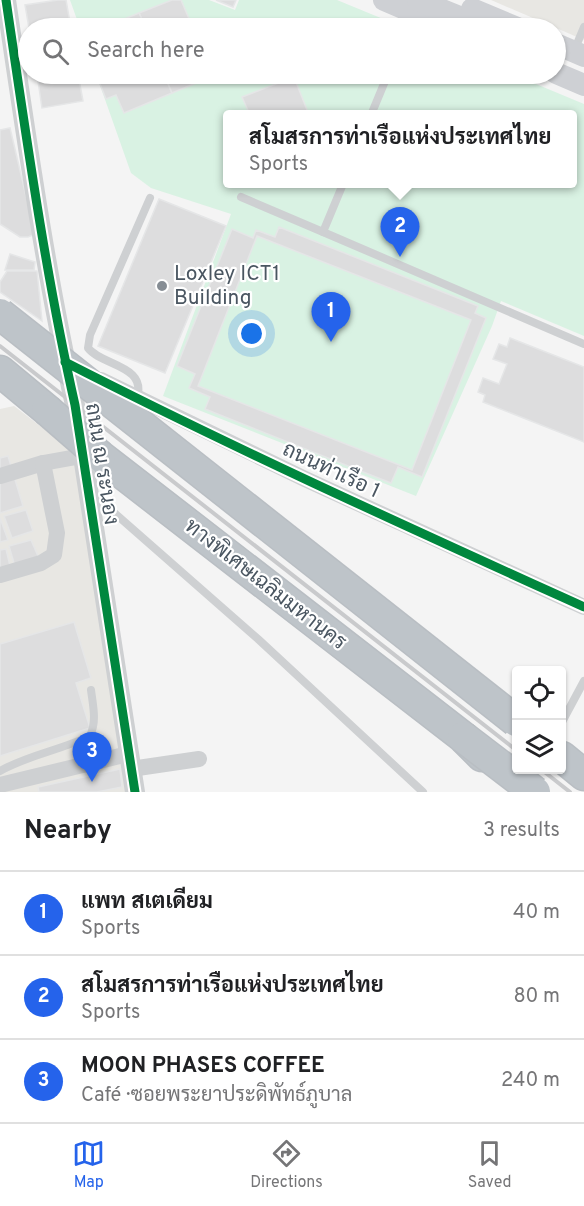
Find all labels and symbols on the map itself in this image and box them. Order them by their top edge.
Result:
pin: 2 [380,208,420,257]
place label: Loxley ICT1 Building [174,261,280,312]
marker: Loxley ICT1 Building [155,279,169,293]
pin: 1 [312,292,350,342]
your location [237,319,266,348]
street label: ถนน ณ ระนอง [78,401,124,527]
street label: ถนนท่าเรือ 1 [278,435,385,505]
street label: ทางพิเศษเฉลิมมหานคร [179,513,351,657]
pin: 3 [72,732,112,782]

